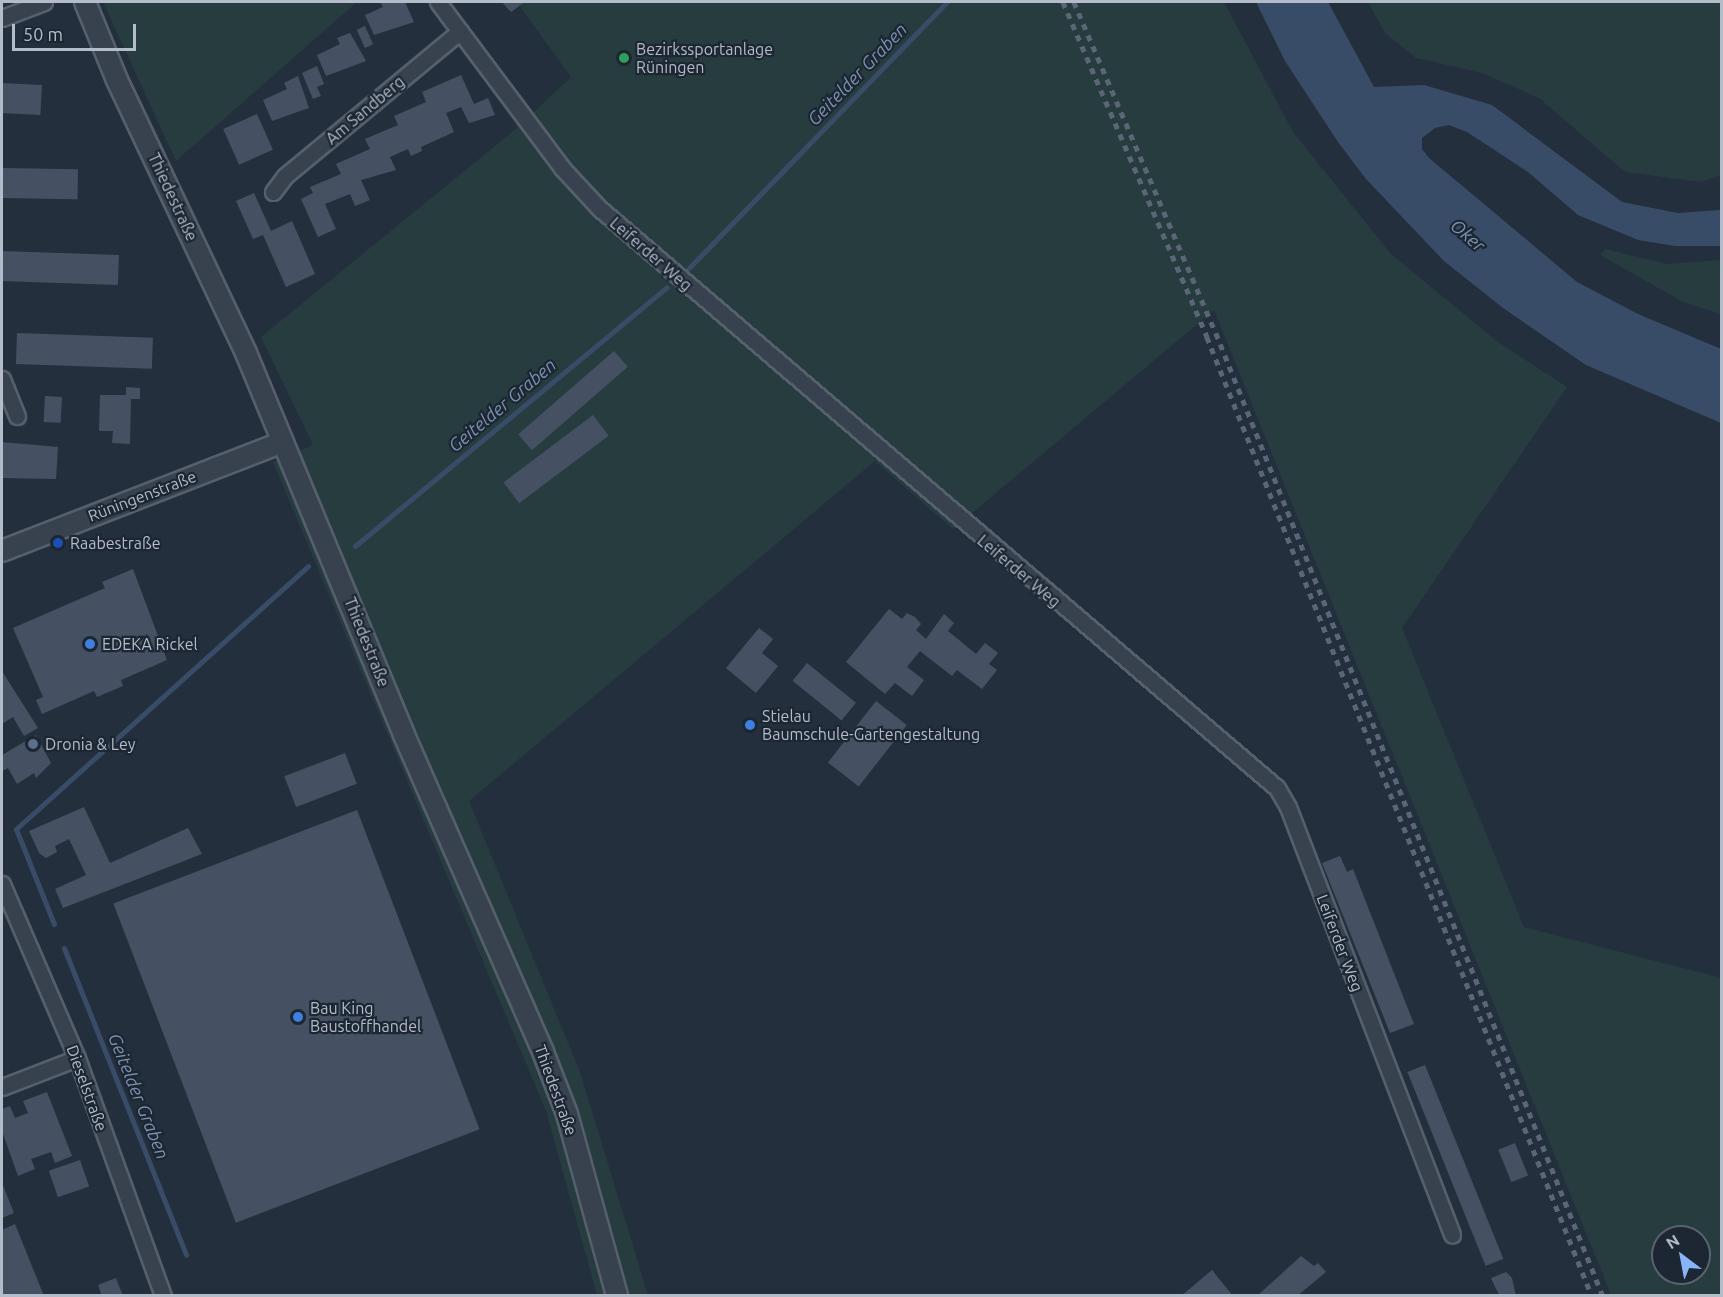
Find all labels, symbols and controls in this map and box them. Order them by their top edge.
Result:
scale bar [15,12,140,50]
water label: Geitelder Graben [803,18,911,130]
text: 50 m [23,24,63,44]
place label: Bezirkssportanlage Rüningen [636,39,773,77]
marker: Bezirkssportanlage Rüningen [617,51,631,65]
street label: Am Sandberg [322,72,408,148]
street label: Thiedestraße [144,150,202,244]
street label: Leiferder Weg [606,213,696,295]
water label: Oker [1446,214,1490,256]
water label: Geitelder Graben [444,354,560,456]
street label: Rüningenstraße [85,467,199,525]
street label: Leiferder Weg [974,531,1064,611]
place label: Raabestraße [70,533,161,553]
marker: Raabestraße [51,536,65,550]
street label: Thiedestraße [340,594,394,690]
place label: EDEKA Rickel [102,634,198,654]
marker: EDEKA Rickel [83,637,97,651]
place label: Stielau Baumschule-Gartengestaltung [762,706,980,744]
marker: Stielau Baumschule-Gartengestaltung [743,718,757,732]
place label: Dronia & Ley [45,734,135,754]
marker: Dronia & Ley [26,737,40,751]
street label: Leiferder Weg [1313,892,1367,994]
place label: Bau King Baustoffhandel [310,998,421,1036]
marker: Bau King Baustoffhandel [291,1010,305,1024]
water label: Geitelder Graben [104,1030,174,1162]
street label: Dieselstraße [63,1042,111,1134]
street label: Thiedestraße [531,1042,581,1138]
north arrow [1651,1225,1711,1285]
text: N [1663,1231,1682,1252]

